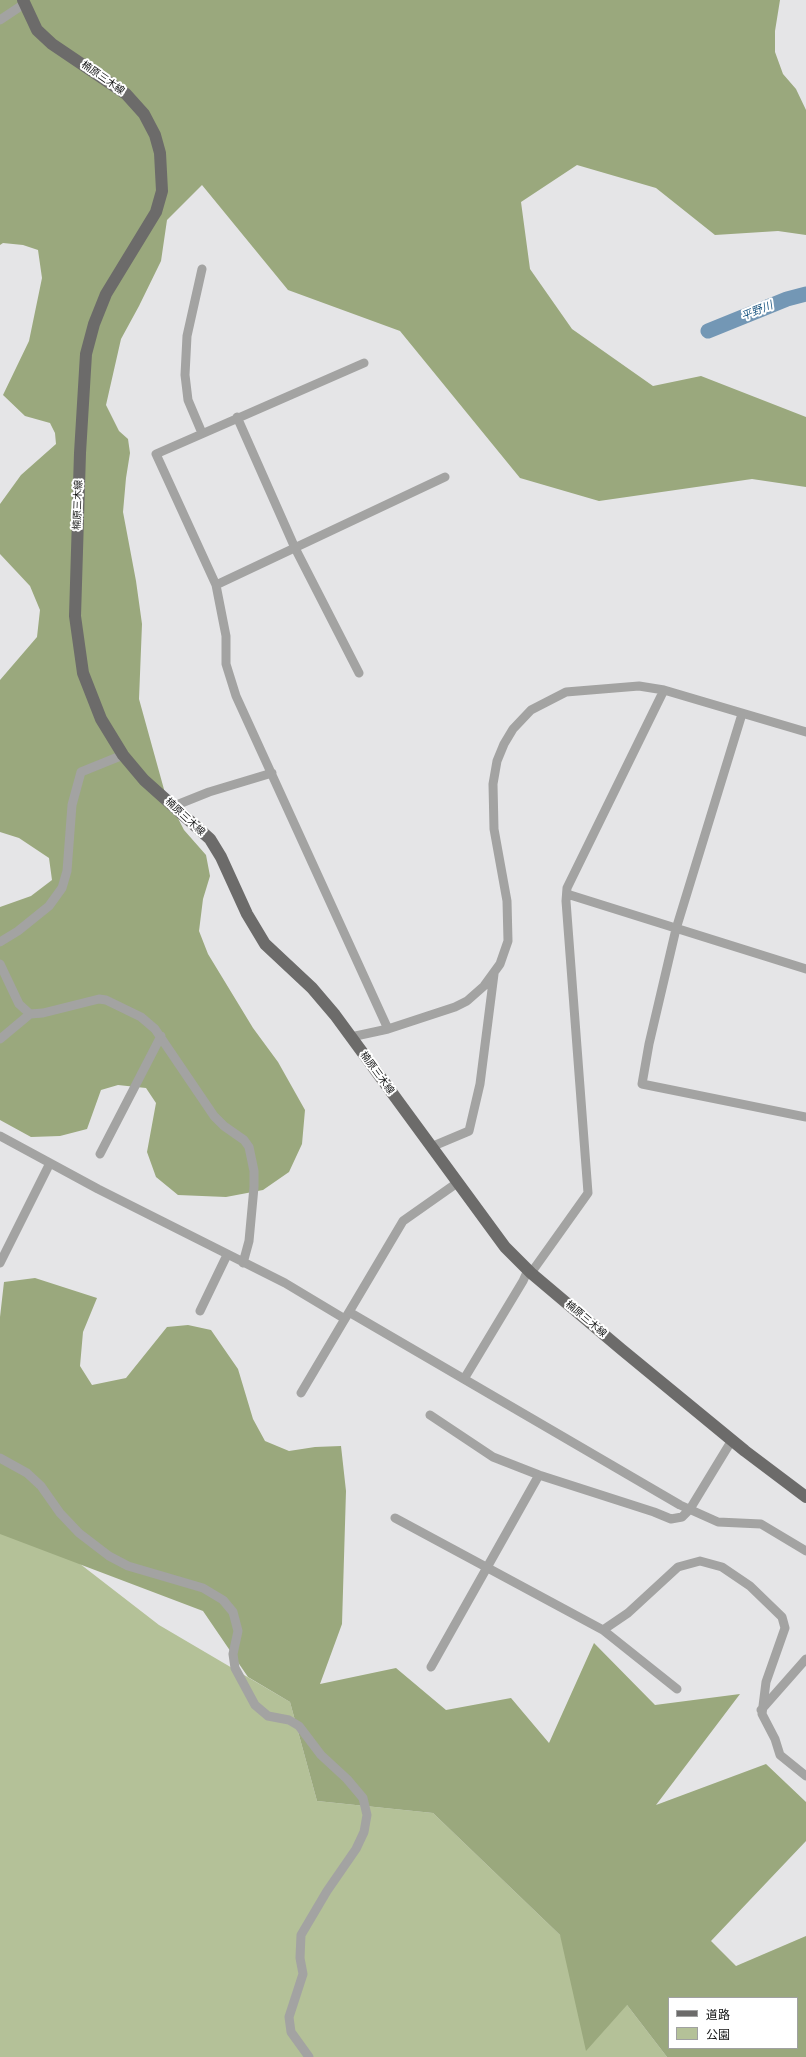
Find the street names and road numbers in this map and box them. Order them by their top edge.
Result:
street label: 楠原三木線 [79,59,127,97]
street label: 楠原三木線 [71,480,85,530]
street label: 楠原三木線 [163,796,207,838]
street label: 楠原三木線 [357,1049,397,1097]
street label: 楠原三木線 [563,1298,609,1340]

